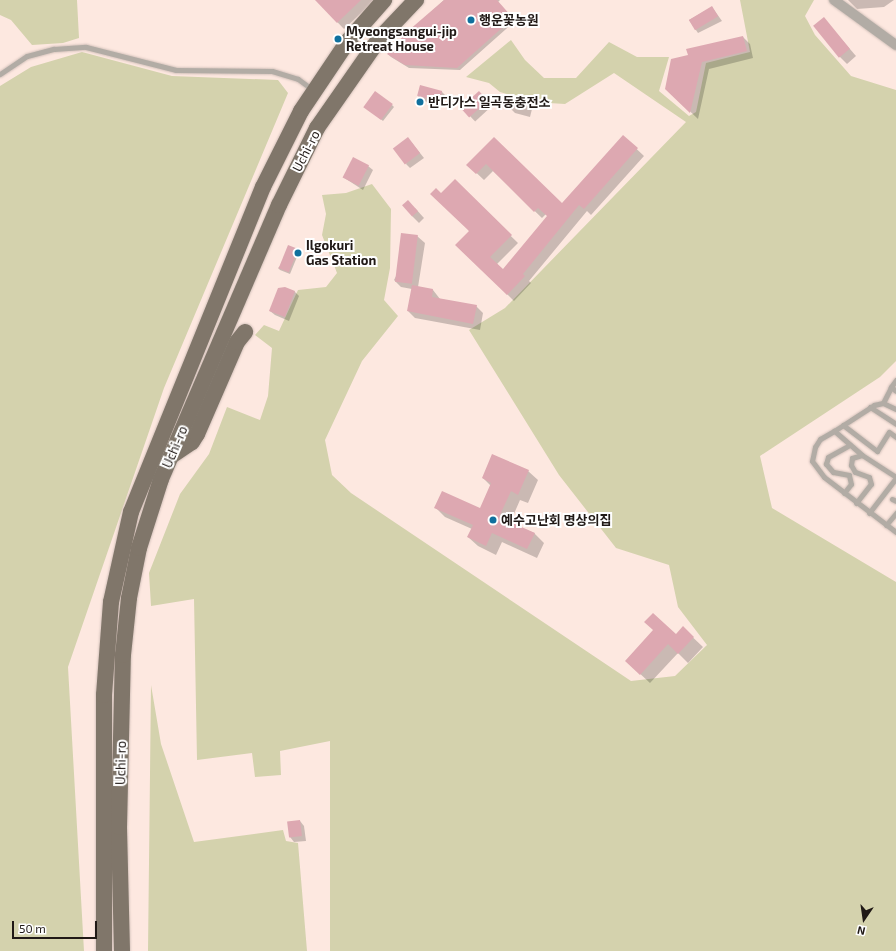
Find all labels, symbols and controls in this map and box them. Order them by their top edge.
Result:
place label: 행운꽃농원 [479,12,539,28]
marker: 행운꽃농원 [466,15,476,25]
place label: Myeongsangui-jip Retreat House [346,24,457,55]
marker: Myeongsangui-jip Retreat House [333,34,343,44]
place label: 반디가스 일곡동충전소 [428,94,550,110]
marker: 반디가스 일곡동충전소 [415,97,425,107]
street label: Uchi-ro [289,128,323,174]
place label: Ilgokuri Gas Station [306,238,376,269]
marker: Ilgokuri Gas Station [293,248,303,258]
street label: Uchi-ro [159,424,191,470]
place label: 예수고난회 명상의집 [501,512,611,528]
marker: 예수고난회 명상의집 [488,515,498,525]
street label: Uchi-ro [113,741,129,785]
north arrow [844,899,884,939]
scale bar [14,913,99,939]
text: 50 m [19,921,46,935]
text: N [856,924,867,938]

